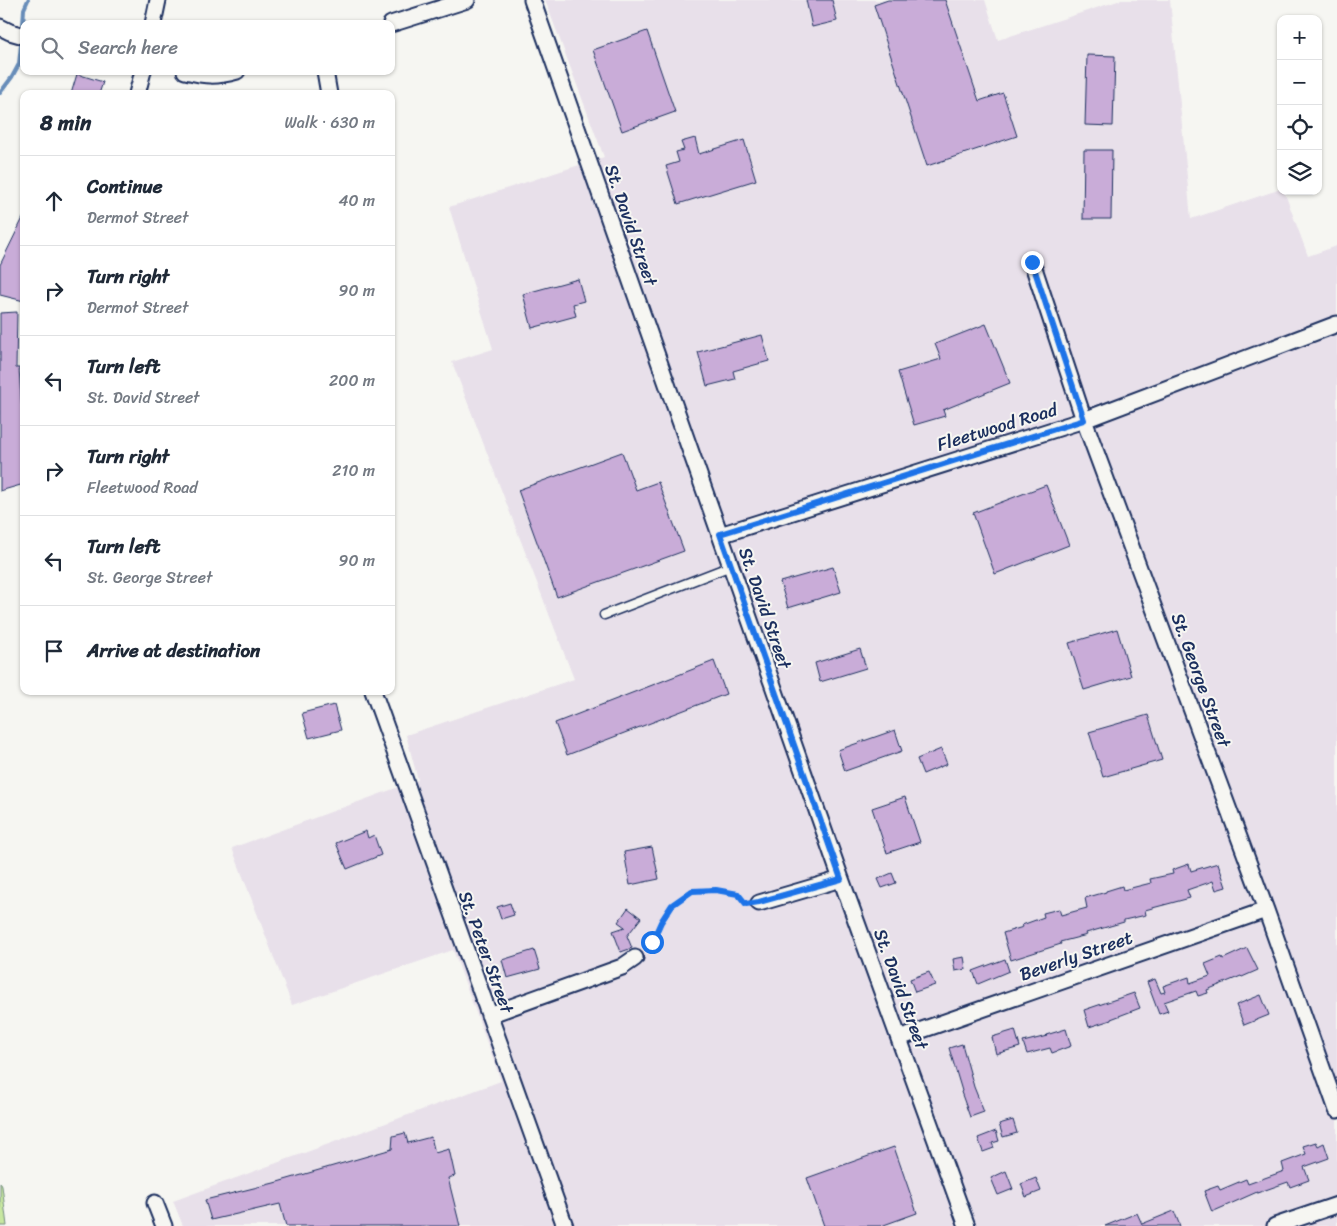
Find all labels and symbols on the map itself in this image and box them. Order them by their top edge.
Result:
street label: St. David Street [595,160,667,291]
route end [1021,251,1044,274]
street label: Fleetwood Road [933,393,1063,461]
street label: St. David Street [729,543,801,674]
street label: St. George Street [1162,608,1240,752]
street label: St. Peter Street [449,886,523,1018]
street label: Beverly Street [1015,922,1137,990]
street label: St. David Street [864,924,938,1055]
route start [641,931,664,954]

